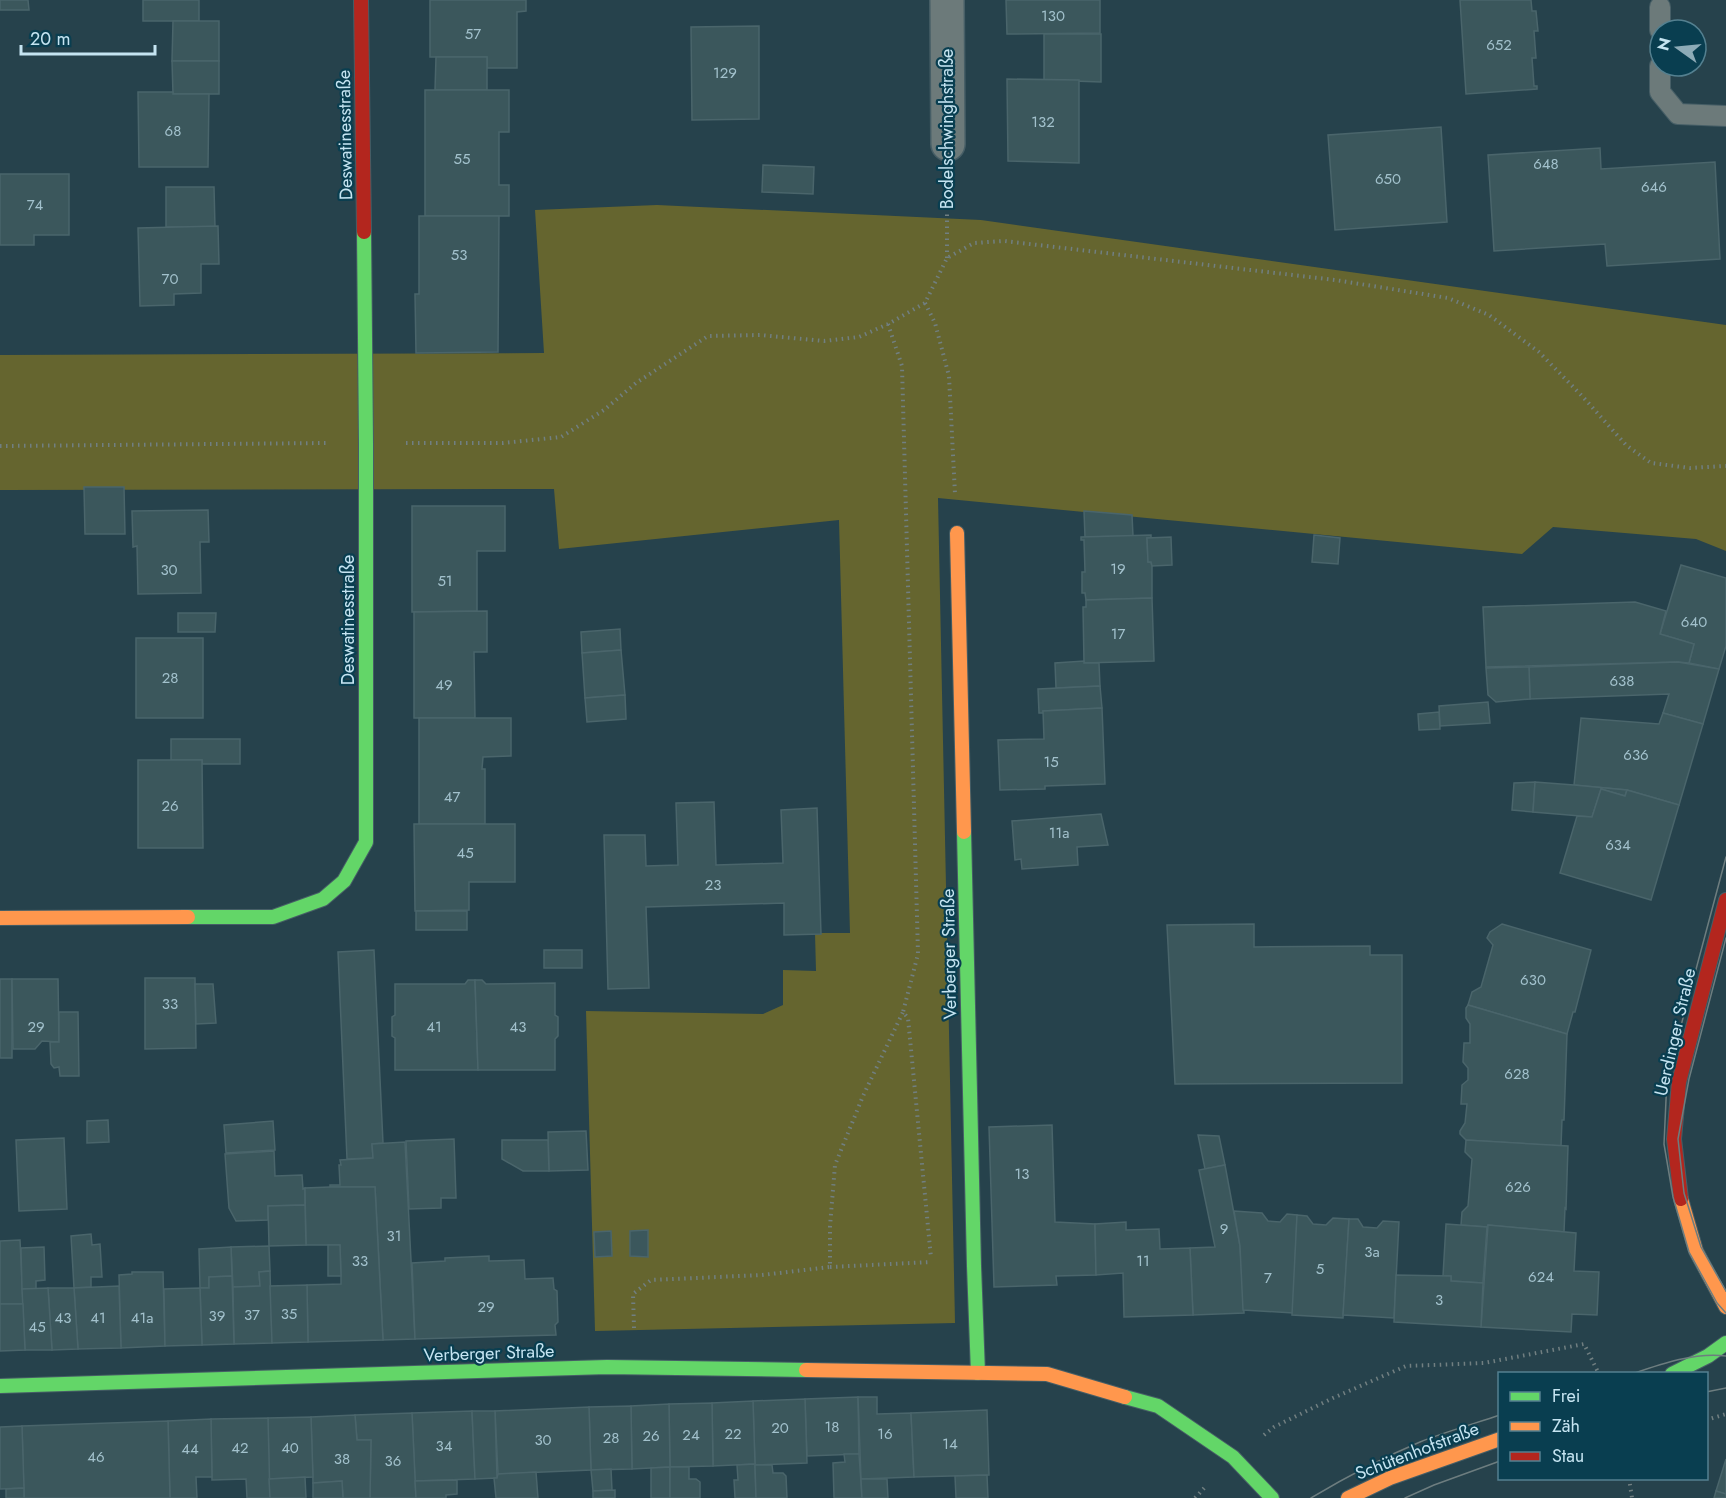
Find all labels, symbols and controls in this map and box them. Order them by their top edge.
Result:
house number: 130 [1041,5,1065,27]
scale bar [21,18,154,56]
north arrow [1648,18,1708,78]
house number: 57 [465,23,481,45]
text: 20 m [30,26,70,52]
house number: 652 [1486,34,1512,56]
text: N [1651,35,1677,53]
street label: Bodelschwinghstraße [934,49,960,209]
house number: 129 [713,62,737,84]
street label: Deswatinesstraße [331,70,359,200]
house number: 132 [1031,111,1055,133]
house number: 68 [165,120,181,142]
house number: 55 [454,148,470,170]
house number: 648 [1533,153,1559,175]
house number: 650 [1375,168,1401,190]
house number: 646 [1641,176,1667,198]
house number: 74 [27,194,44,216]
house number: 53 [451,244,467,266]
house number: 70 [162,268,178,290]
street label: Deswatinesstraße [335,555,361,685]
house number: 19 [1110,558,1126,580]
house number: 30 [160,559,178,581]
house number: 51 [437,570,453,592]
house number: 640 [1681,611,1707,633]
house number: 17 [1111,623,1125,645]
house number: 28 [162,667,178,689]
house number: 638 [1609,670,1635,692]
house number: 49 [435,674,453,696]
house number: 636 [1623,744,1649,766]
house number: 15 [1043,751,1059,773]
house number: 47 [444,786,460,808]
house number: 26 [161,795,179,817]
house number: 11a [1049,822,1069,844]
house number: 634 [1605,834,1631,856]
house number: 45 [456,842,474,864]
house number: 23 [705,874,721,896]
street label: Verberger Straße [935,888,963,1020]
street label: Uerdinger Straße [1648,965,1702,1099]
house number: 630 [1520,969,1546,991]
house number: 33 [162,993,178,1015]
house number: 29 [27,1016,45,1038]
house number: 41 [426,1016,442,1038]
house number: 43 [510,1016,526,1038]
house number: 628 [1504,1063,1530,1085]
house number: 13 [1015,1163,1029,1185]
house number: 626 [1505,1176,1531,1198]
house number: 9 [1220,1218,1228,1240]
house number: 31 [387,1225,401,1247]
house number: 3a [1364,1241,1380,1263]
house number: 33 [352,1250,368,1272]
house number: 11 [1136,1250,1150,1272]
house number: 5 [1316,1258,1324,1280]
house number: 624 [1528,1266,1554,1288]
house number: 7 [1264,1267,1272,1289]
house number: 3 [1435,1289,1443,1311]
house number: 29 [477,1296,495,1318]
house number: 35 [281,1303,297,1325]
house number: 37 [244,1304,260,1326]
house number: 39 [209,1305,225,1327]
house number: 43 [55,1307,71,1329]
house number: 41 [90,1307,106,1329]
house number: 41a [131,1307,153,1329]
house number: 45 [28,1316,46,1338]
street label: Verberger Straße [423,1338,555,1368]
legend [1498,1372,1708,1480]
text: Frei [1552,1383,1581,1409]
text: Zäh [1552,1413,1580,1439]
street label: Schütenhofstraße [1351,1415,1483,1487]
house number: 18 [825,1416,839,1438]
house number: 20 [771,1417,789,1439]
house number: 22 [724,1423,742,1445]
house number: 16 [877,1423,893,1445]
house number: 24 [682,1424,700,1446]
house number: 26 [642,1425,660,1447]
house number: 28 [603,1427,619,1449]
house number: 30 [534,1429,552,1451]
house number: 14 [942,1433,958,1455]
house number: 34 [436,1435,453,1457]
house number: 42 [231,1437,249,1459]
house number: 40 [281,1437,299,1459]
house number: 44 [181,1438,199,1460]
text: Stau [1552,1443,1584,1469]
house number: 46 [87,1446,105,1468]
house number: 38 [334,1448,350,1470]
house number: 36 [385,1450,401,1472]

